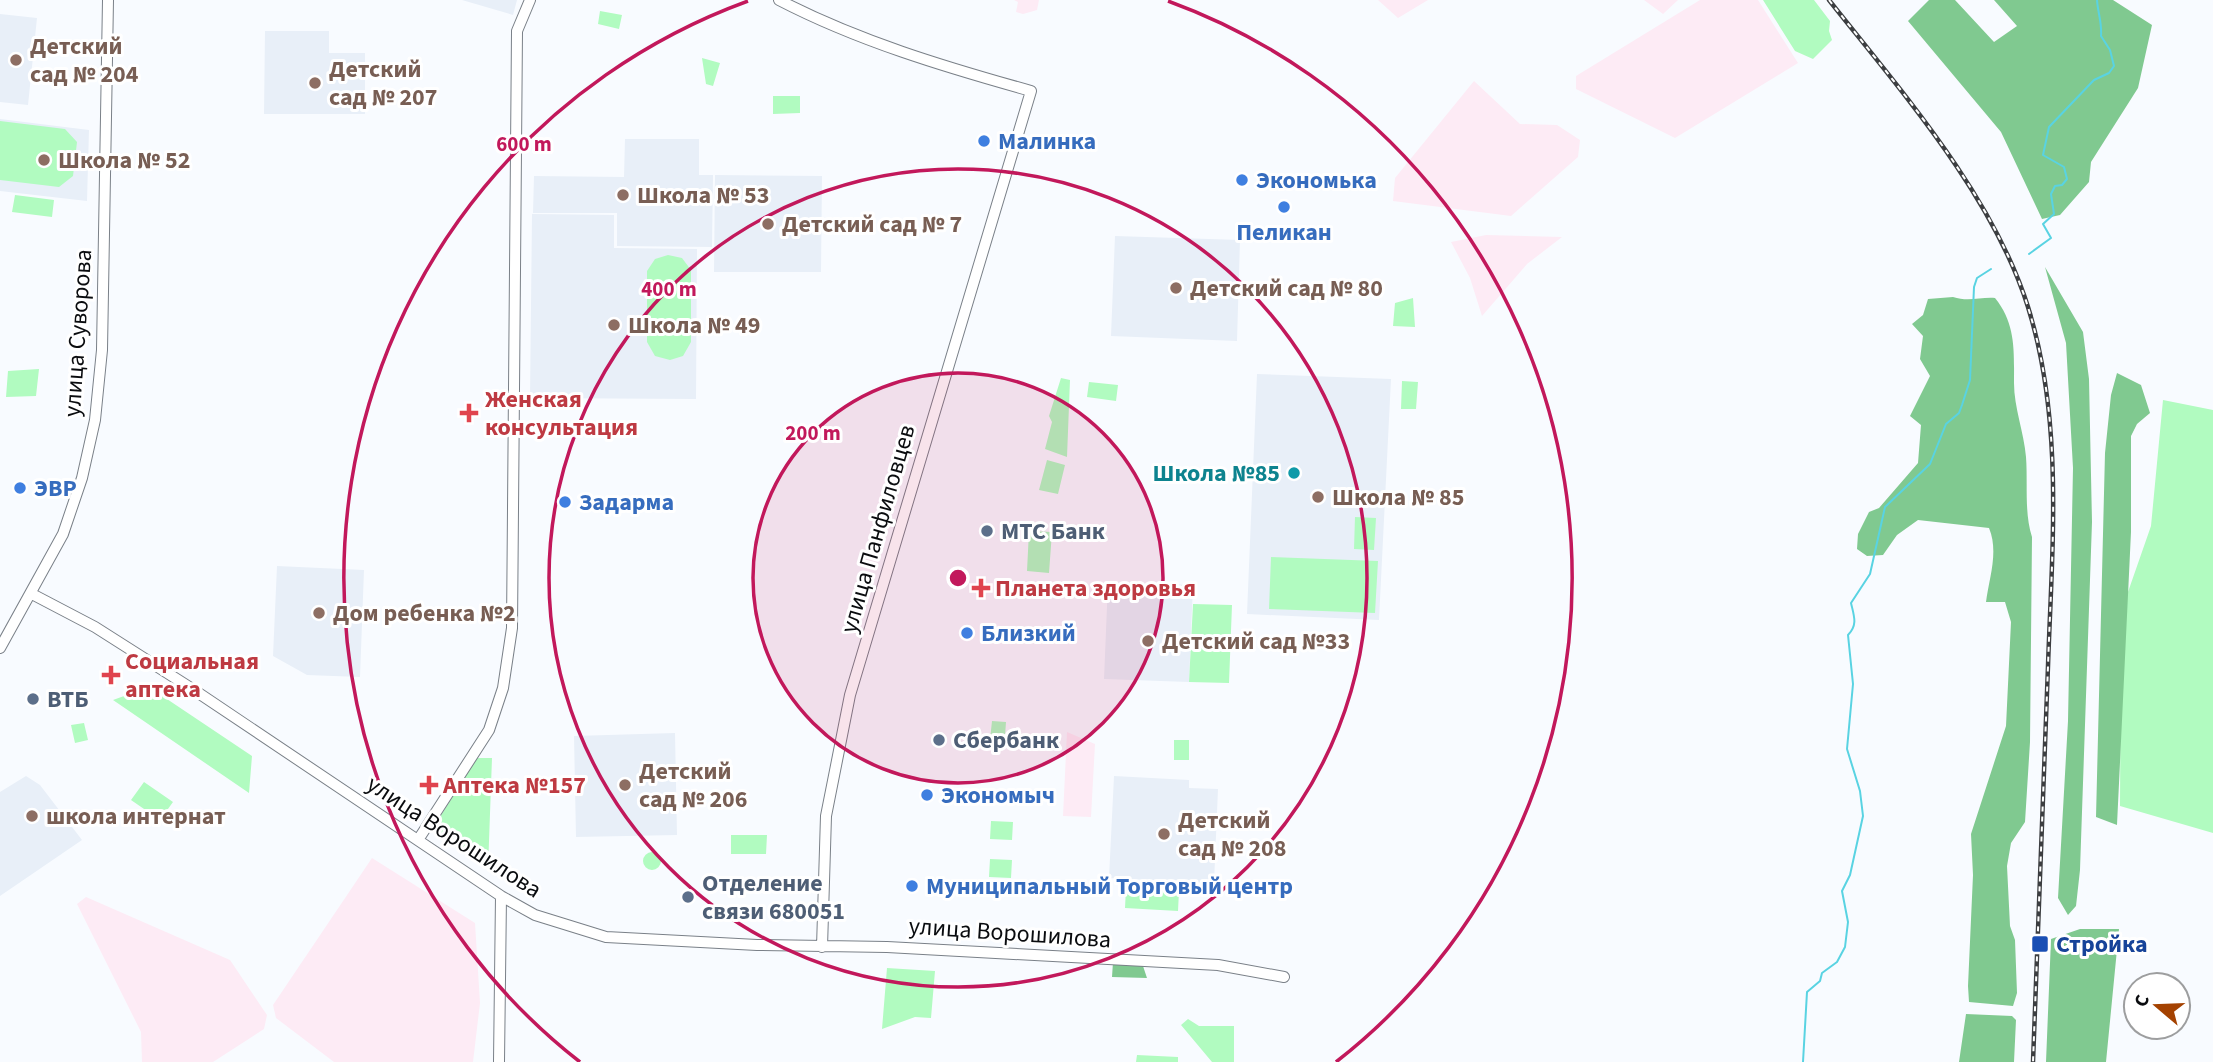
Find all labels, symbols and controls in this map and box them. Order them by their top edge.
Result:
place label: Детский сад № 204 [30,29,139,92]
marker: Детский сад № 204 [8,52,24,68]
place label: Детский сад № 207 [329,52,437,115]
marker: Детский сад № 207 [307,75,323,91]
place label: Малинка [998,124,1096,159]
text: 600 m [496,129,552,159]
marker: Малинка [976,133,992,149]
place label: Школа № 52 [58,143,190,178]
marker: Школа № 52 [36,152,52,168]
place label: Экономька [1256,163,1377,198]
marker: Экономька [1234,172,1250,188]
place label: Школа № 53 [637,178,769,213]
marker: Школа № 53 [615,187,631,203]
marker: Пеликан [1276,199,1292,215]
place label: Детский сад № 7 [782,207,962,242]
place label: Пеликан [1236,215,1332,250]
marker: Детский сад № 7 [760,216,776,232]
street label: улица Суворова [55,248,101,418]
place label: Детский сад № 80 [1190,271,1383,306]
text: 400 m [641,274,697,304]
marker: Детский сад № 80 [1168,280,1184,296]
place label: Школа № 49 [628,308,760,343]
marker: Школа № 49 [606,317,622,333]
place label: Женская консультация [485,382,638,445]
marker: Женская консультация [459,403,479,423]
text: 200 m [785,418,841,448]
street label: улица Панфиловцев [831,421,925,637]
place label: Школа №85 [1152,456,1280,491]
marker: Школа №85 [1286,465,1302,481]
place label: ЭВР [34,471,77,506]
marker: ЭВР [12,480,28,496]
place label: Школа № 85 [1332,480,1464,515]
place label: Задарма [579,485,674,520]
marker: Школа № 85 [1310,489,1326,505]
marker: Задарма [557,494,573,510]
place label: МТС Банк [1001,514,1106,549]
marker: МТС Банк [979,523,995,539]
centre of rings [946,566,970,590]
place label: Планета здоровья [995,571,1196,606]
marker: Планета здоровья [973,580,989,596]
place label: Дом ребенка №2 [333,596,516,631]
marker: Дом ребенка №2 [311,605,327,621]
place label: Близкий [981,616,1076,651]
place label: Детский сад №33 [1162,624,1350,659]
marker: Близкий [959,625,975,641]
marker: Детский сад №33 [1140,633,1156,649]
place label: Социальная аптека [125,644,259,707]
marker: Социальная аптека [103,667,119,683]
place label: ВТБ [47,682,89,717]
marker: ВТБ [25,691,41,707]
place label: Сбербанк [953,723,1060,758]
marker: Сбербанк [931,732,947,748]
place label: Детский сад № 206 [639,754,747,817]
street label: улица Ворошилова [359,767,549,907]
place label: Аптека №157 [442,768,586,803]
marker: Аптека №157 [421,777,437,793]
marker: Детский сад № 206 [617,777,633,793]
place label: Экономыч [941,778,1055,813]
marker: Экономыч [919,787,935,803]
place label: школа интернат [46,799,226,834]
place label: Детский сад № 208 [1178,803,1286,866]
marker: школа интернат [24,808,40,824]
marker: Детский сад № 208 [1156,826,1172,842]
place label: Отделение связи 680051 [702,866,845,929]
place label: Муниципальный Торговый центр [926,869,1293,904]
marker: Муниципальный Торговый центр [904,878,920,894]
marker: Отделение связи 680051 [680,889,696,905]
street label: улица Ворошилова [908,908,1112,958]
place label: Стройка [2056,927,2148,962]
marker: Стройка [2030,934,2050,954]
north arrow [2122,971,2192,1041]
text: С [2128,991,2157,1011]

